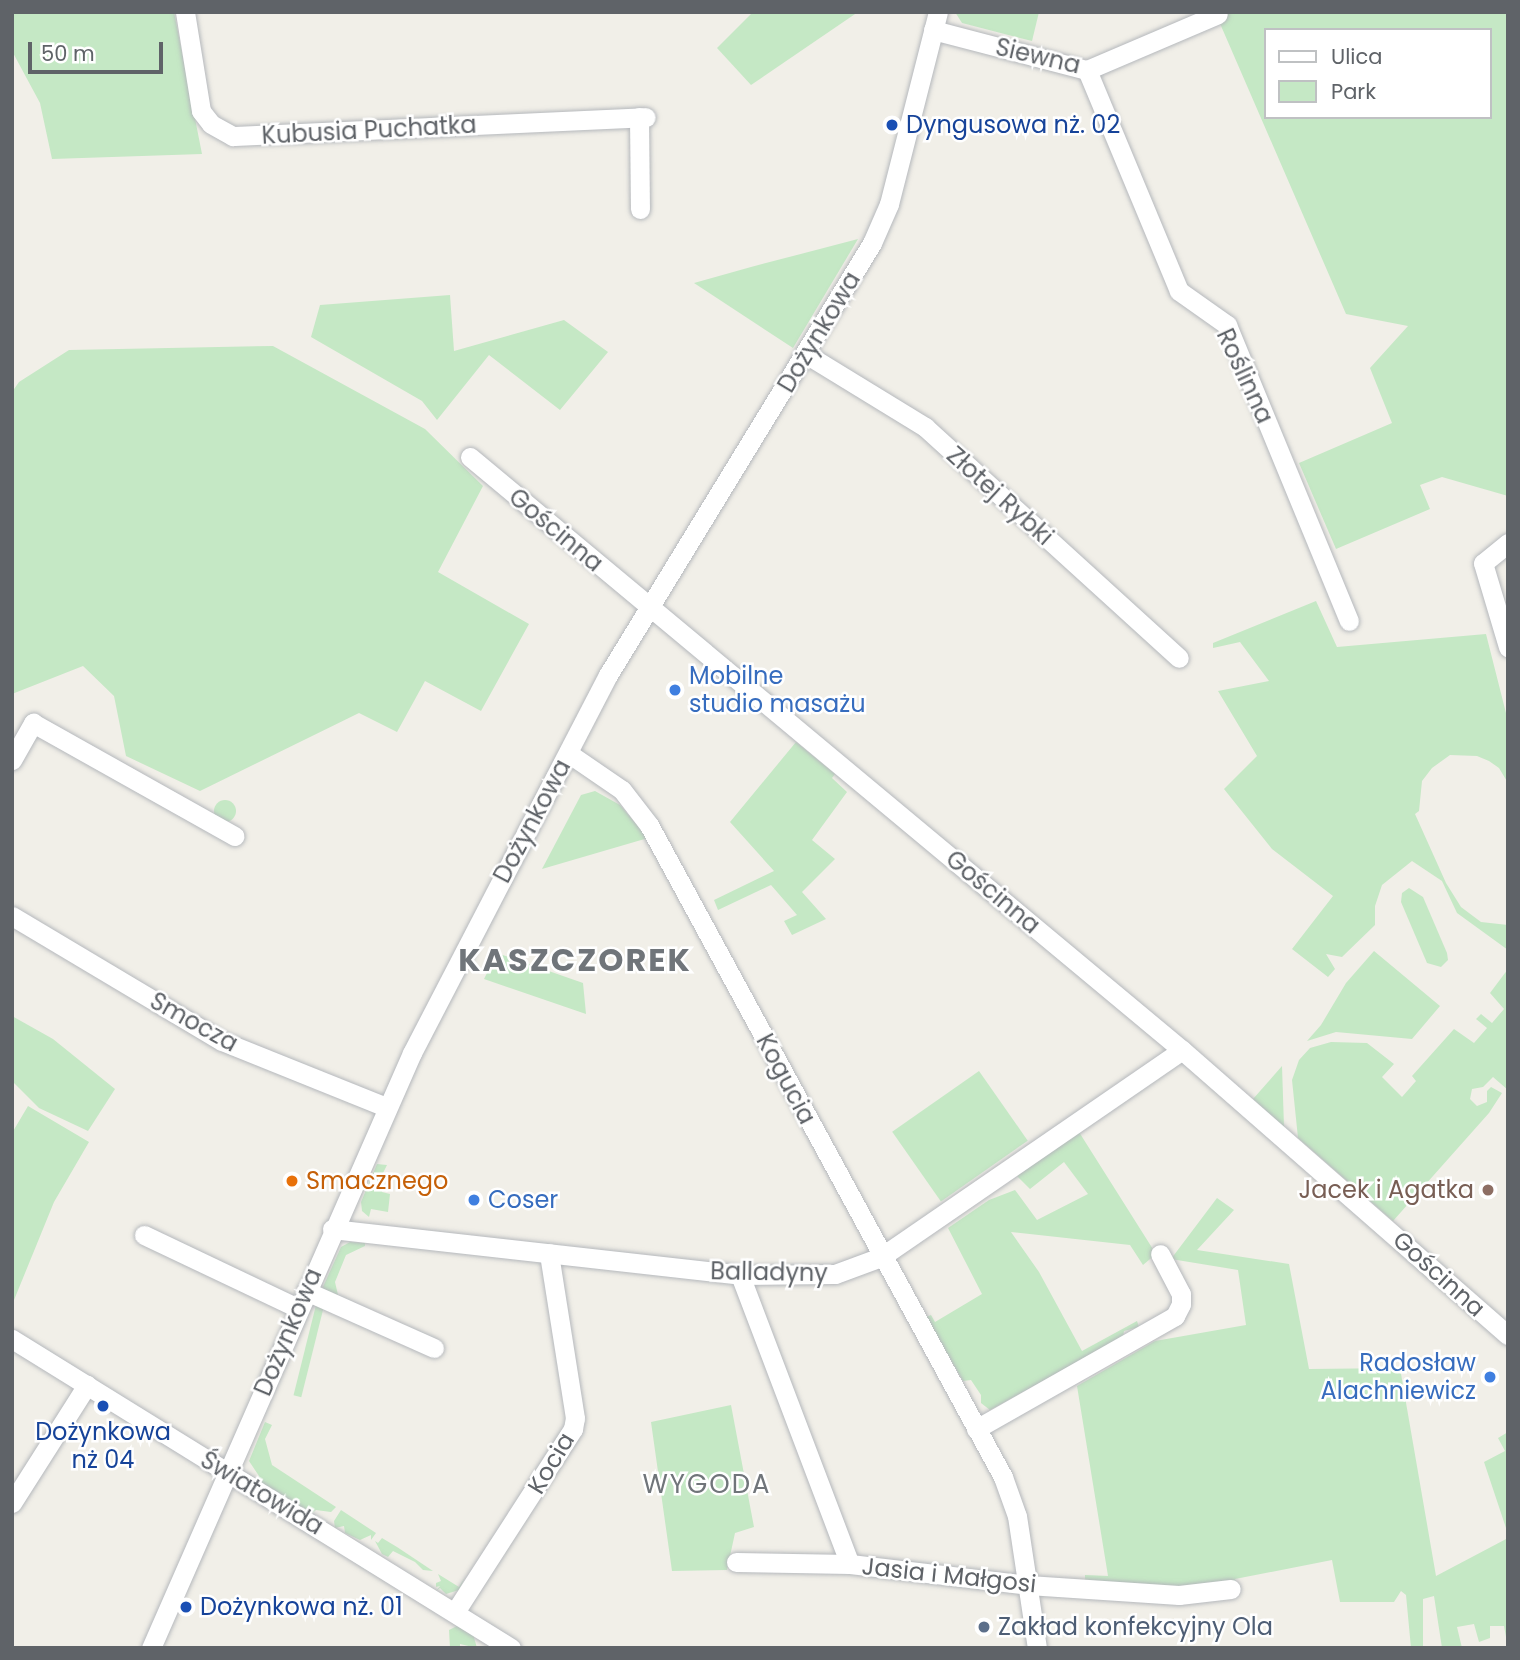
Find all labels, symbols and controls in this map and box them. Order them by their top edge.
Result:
scale bar [32,28,166,72]
legend [1264,28,1492,119]
street label: Siewna [993,32,1083,80]
text: 50 m [41,39,95,68]
text: Ulica [1331,42,1382,71]
text: Park [1331,77,1376,106]
street label: Kubusia Puchatka [261,110,477,150]
place label: Dyngusowa nż. 02 [906,111,1120,139]
marker: Dyngusowa nż. 02 [884,117,900,133]
street label: Dożynkowa [772,266,866,398]
street label: Roślinna [1211,324,1279,428]
street label: Złotej Rybki [941,441,1059,551]
street label: Gościnna [503,482,609,578]
place label: Mobilne studio masażu [689,662,865,718]
marker: Mobilne studio masażu [667,682,683,698]
street label: Dożynkowa [487,754,577,888]
street label: Gościnna [940,844,1046,940]
district label: KASZCZOREK [459,941,691,979]
street label: Smocza [145,986,243,1058]
street label: Kogucia [750,1029,822,1129]
place label: Smacznego [306,1167,448,1195]
marker: Smacznego [284,1173,300,1189]
place label: Jacek i Agatka [1299,1176,1474,1204]
marker: Jacek i Agatka [1480,1182,1496,1198]
place label: Coser [488,1186,558,1214]
marker: Coser [466,1192,482,1208]
street label: Gościnna [1387,1225,1491,1323]
street label: Balladyny [710,1257,828,1287]
street label: Dożynkowa [248,1264,328,1400]
place label: Radosław Alachniewicz [1321,1349,1476,1405]
marker: Radosław Alachniewicz [1482,1369,1498,1385]
marker: Dożynkowa nż 04 [95,1398,111,1414]
place label: Dożynkowa nż 04 [35,1418,171,1474]
street label: Kocia [522,1427,580,1499]
street label: Światowida [195,1445,329,1541]
district label: WYGODA [643,1469,771,1501]
street label: Jasia i Małgosi [860,1552,1038,1598]
place label: Dożynkowa nż. 01 [200,1593,403,1621]
marker: Dożynkowa nż. 01 [178,1599,194,1615]
place label: Zakład konfekcyjny Ola [998,1613,1273,1641]
marker: Zakład konfekcyjny Ola [976,1619,992,1635]

